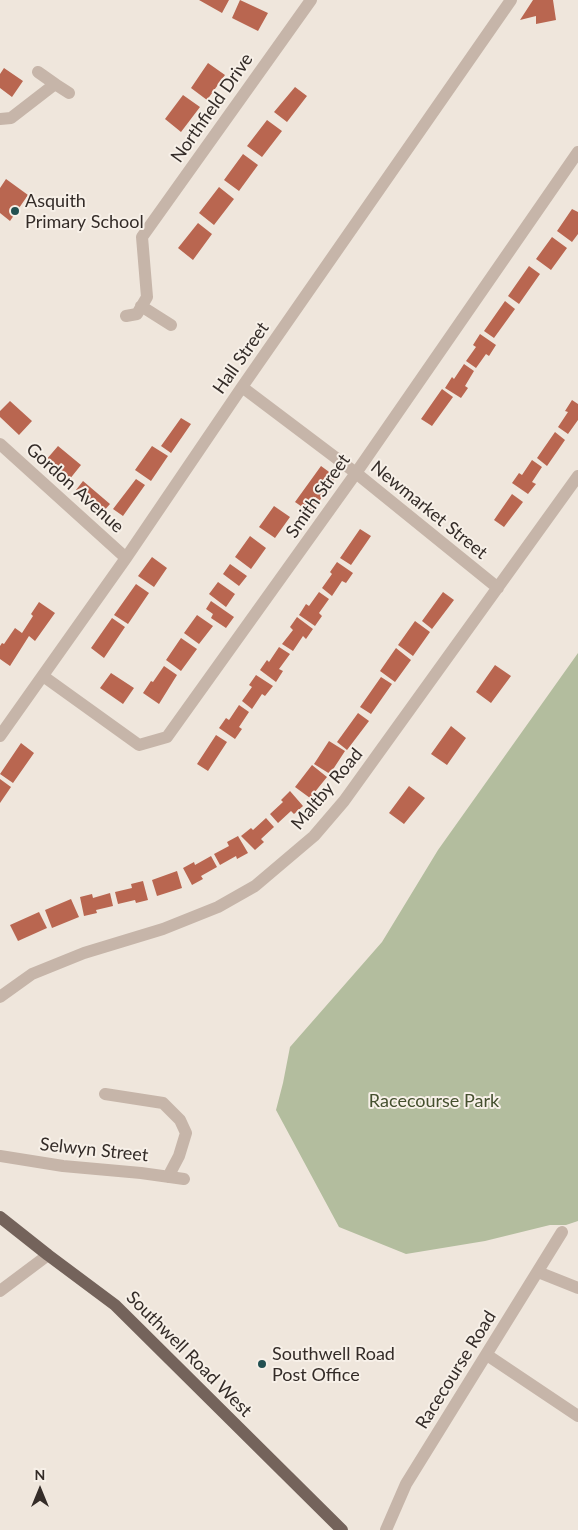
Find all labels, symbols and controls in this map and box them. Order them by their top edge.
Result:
street label: Northfield Drive [166,49,258,167]
place label: Asquith Primary School [25,190,144,232]
marker: Asquith Primary School [9,205,21,217]
street label: Hall Street [208,318,274,398]
street label: Gordon Avenue [22,438,128,538]
street label: Smith Street [281,450,355,542]
street label: Newmarket Street [366,456,492,564]
street label: Maltby Road [287,744,367,834]
park label: Racecourse Park [369,1090,499,1112]
street label: Selwyn Street [39,1134,149,1166]
street label: Southwell Road West [122,1287,256,1421]
street label: Racecourse Road [411,1307,501,1433]
place label: Southwell Road Post Office [272,1343,395,1386]
marker: Southwell Road Post Office [256,1358,268,1370]
north arrow [15,1465,65,1515]
text: N [35,1466,45,1483]

